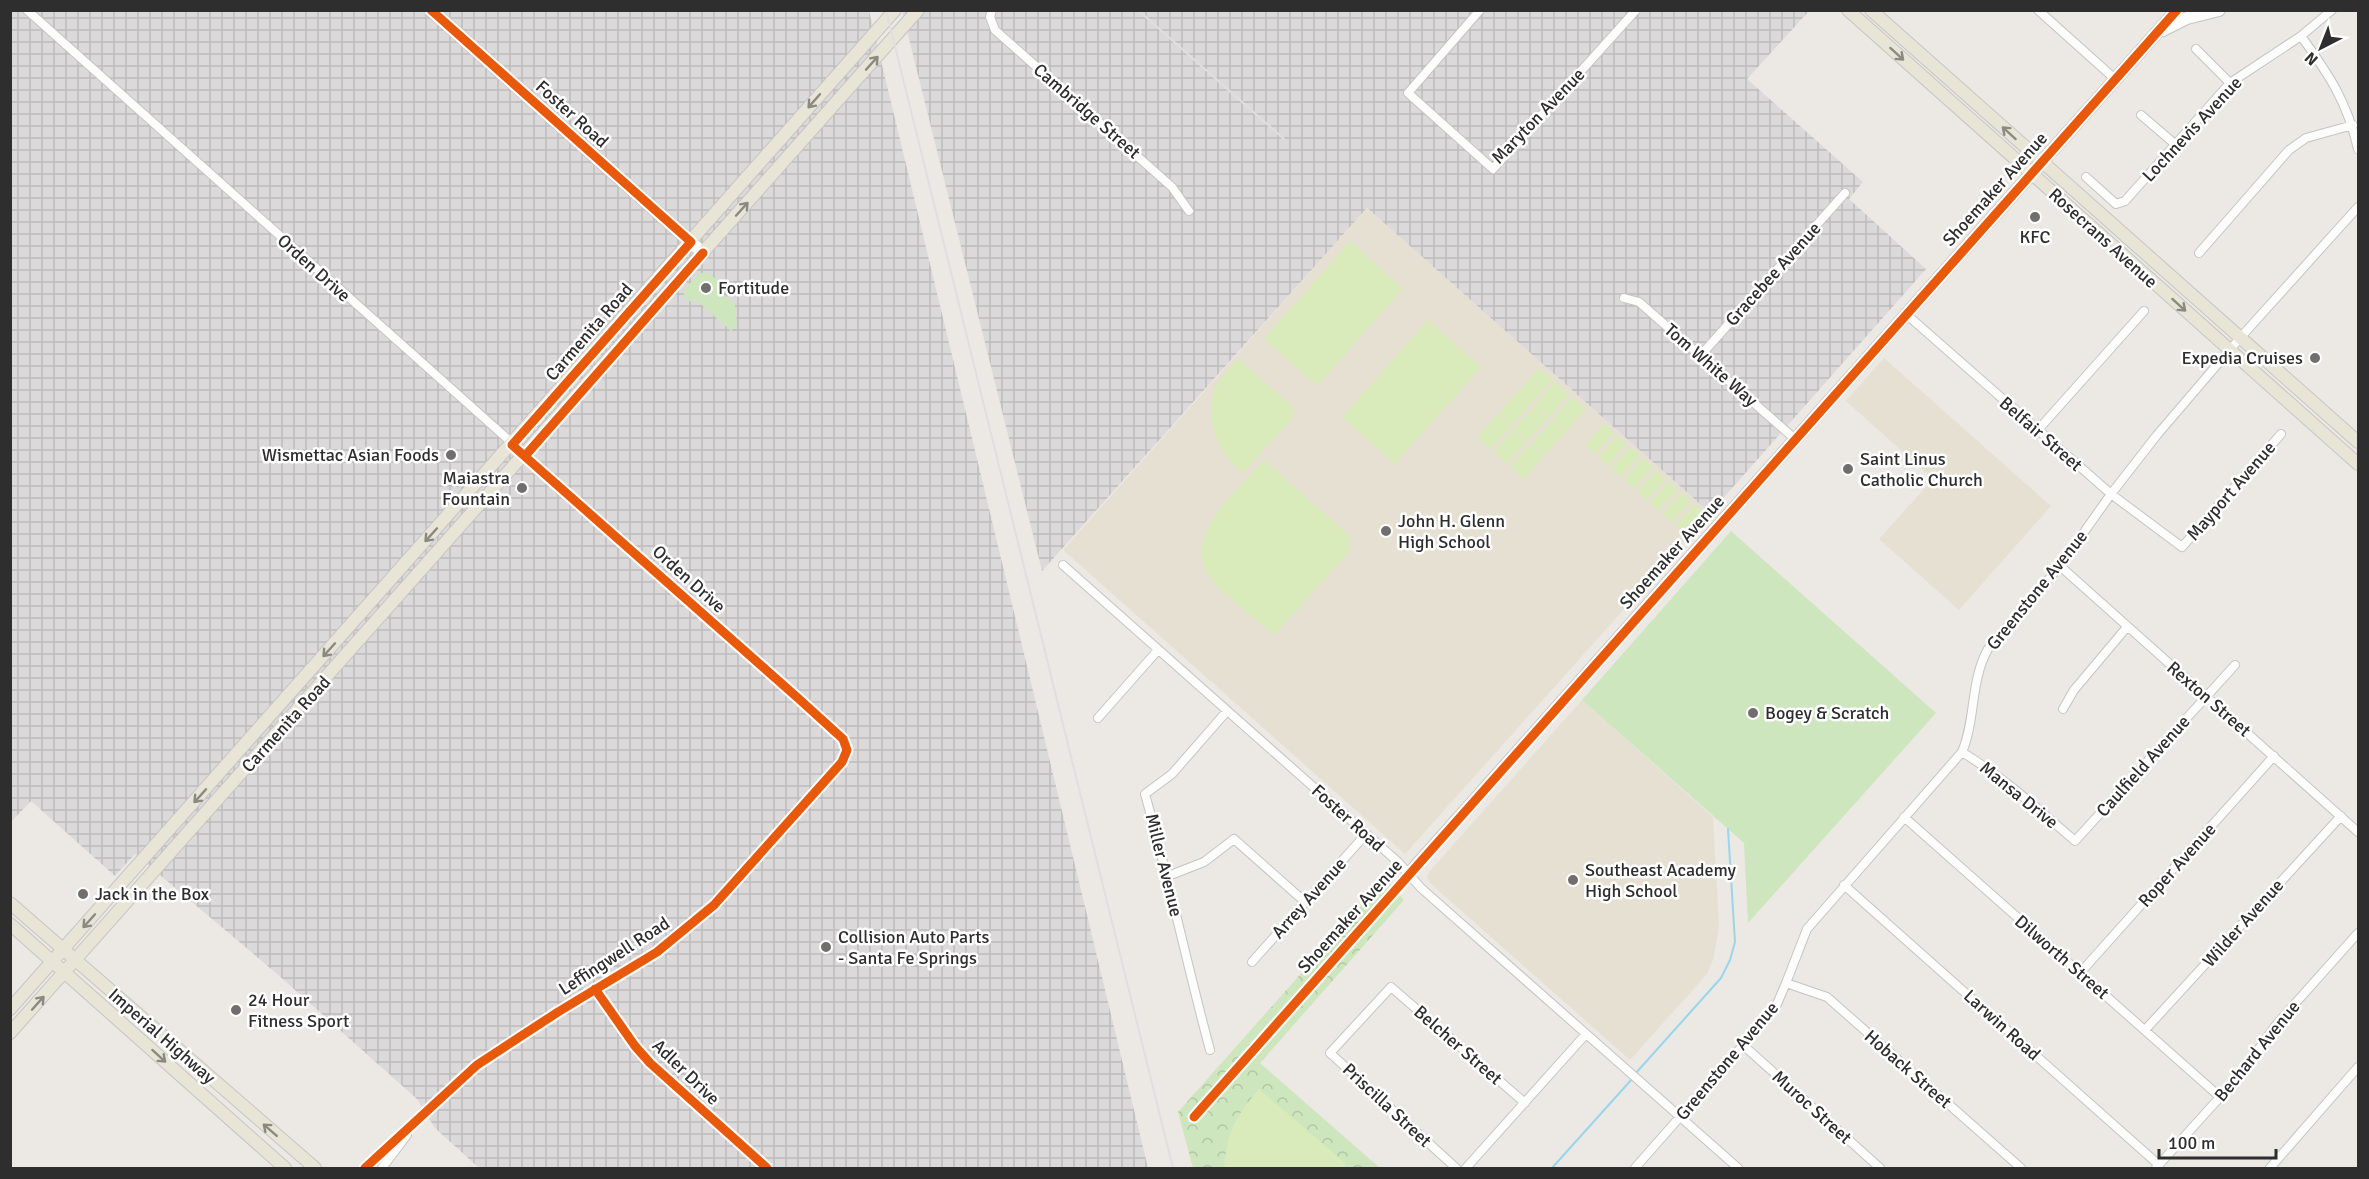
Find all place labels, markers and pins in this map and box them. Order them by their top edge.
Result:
marker: KFC [2028,210,2042,224]
place label: KFC [2020,226,2051,248]
place label: Fortitude [718,277,789,299]
marker: Fortitude [699,281,713,295]
place label: Expedia Cruises [2182,347,2303,369]
marker: Expedia Cruises [2308,351,2322,365]
place label: Wismettac Asian Foods [262,444,439,466]
marker: Wismettac Asian Foods [444,448,458,462]
place label: Saint Linus Catholic Church [1860,448,1983,491]
marker: Saint Linus Catholic Church [1841,462,1855,476]
place label: Maiastra Fountain [442,467,510,510]
marker: Maiastra Fountain [515,481,529,495]
place label: John H. Glenn High School [1398,510,1505,553]
marker: John H. Glenn High School [1379,524,1393,538]
place label: Bogey & Scratch [1765,702,1889,724]
marker: Bogey & Scratch [1746,706,1760,720]
place label: Southeast Academy High School [1585,859,1737,902]
marker: Southeast Academy High School [1566,873,1580,887]
place label: Jack in the Box [95,883,210,905]
marker: Jack in the Box [76,887,90,901]
place label: Collision Auto Parts - Santa Fe Springs [838,926,990,969]
marker: Collision Auto Parts - Santa Fe Springs [819,940,833,954]
place label: 24 Hour Fitness Sport [248,989,349,1032]
marker: 24 Hour Fitness Sport [229,1003,243,1017]

